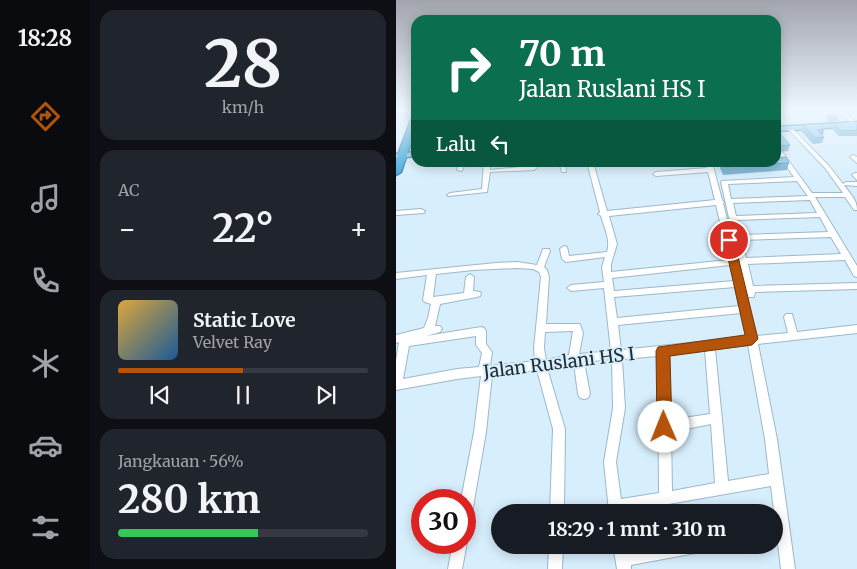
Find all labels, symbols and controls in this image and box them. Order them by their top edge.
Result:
text: 28 [204,23,282,105]
text: 18:28 [18,24,72,52]
text: 70 m [519,32,606,76]
icon: right [436,35,501,100]
text: Jalan Ruslani HS I [519,75,705,103]
text: km/h [222,97,264,117]
icon: directions [28,99,63,134]
icon: left [486,130,514,158]
text: Lalu [436,132,476,156]
text: AC [118,180,140,200]
icon: music [28,181,63,216]
text: 22° [212,205,274,252]
text: − [118,211,137,247]
text: + [349,211,368,247]
pin [708,219,750,261]
icon: arrive [715,226,743,254]
icon: phone [28,263,63,298]
text: Static Love [193,308,296,332]
text: Velvet Ray [193,332,272,352]
street label: Jalan Ruslani HS I [481,342,636,383]
icon: climate [28,346,63,381]
icon: previous [146,381,174,409]
icon: pause [229,381,257,409]
icon: next [312,381,340,409]
position arrow [637,400,689,452]
icon: car [28,428,63,463]
text: Jangkauan · 56% [118,451,244,471]
text: 280 km [118,476,260,523]
speed limit sign: 30 [411,489,476,554]
icon: filters [28,510,63,545]
text: 18:29 · 1 mnt · 310 m [548,517,726,541]

